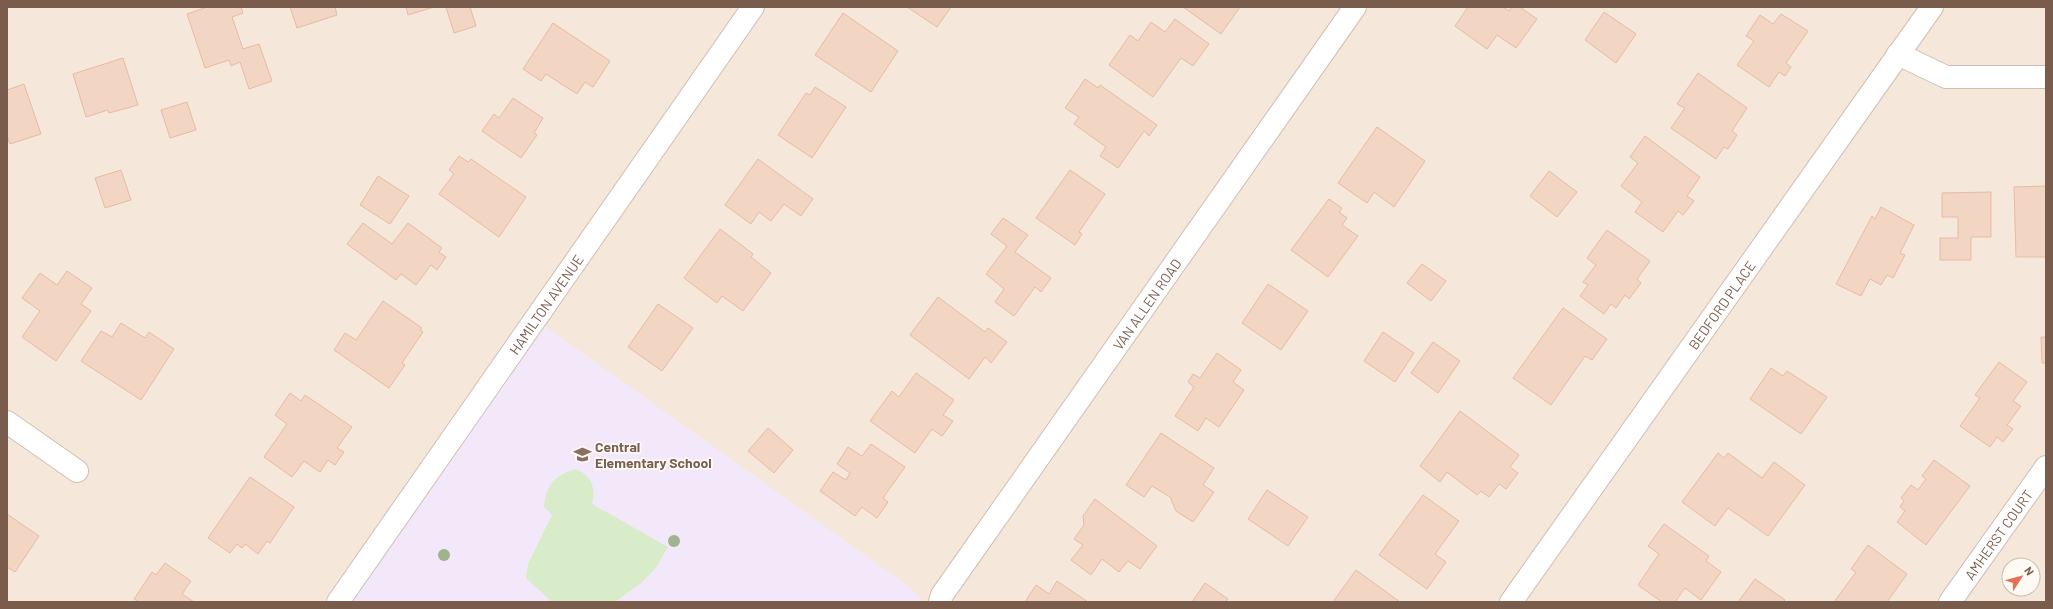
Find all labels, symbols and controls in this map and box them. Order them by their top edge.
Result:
street label: HAMILTON AVENUE [505,251,586,357]
street label: VAN ALLEN ROAD [1109,255,1184,353]
street label: BEDFORD PLACE [1684,257,1758,353]
place label: Central Elementary School [595,438,712,471]
school or university icon: Central Elementary School [572,444,592,464]
street label: AMHERST COURT [1960,486,2036,583]
north arrow [2001,557,2041,597]
text: N [2022,564,2037,578]

